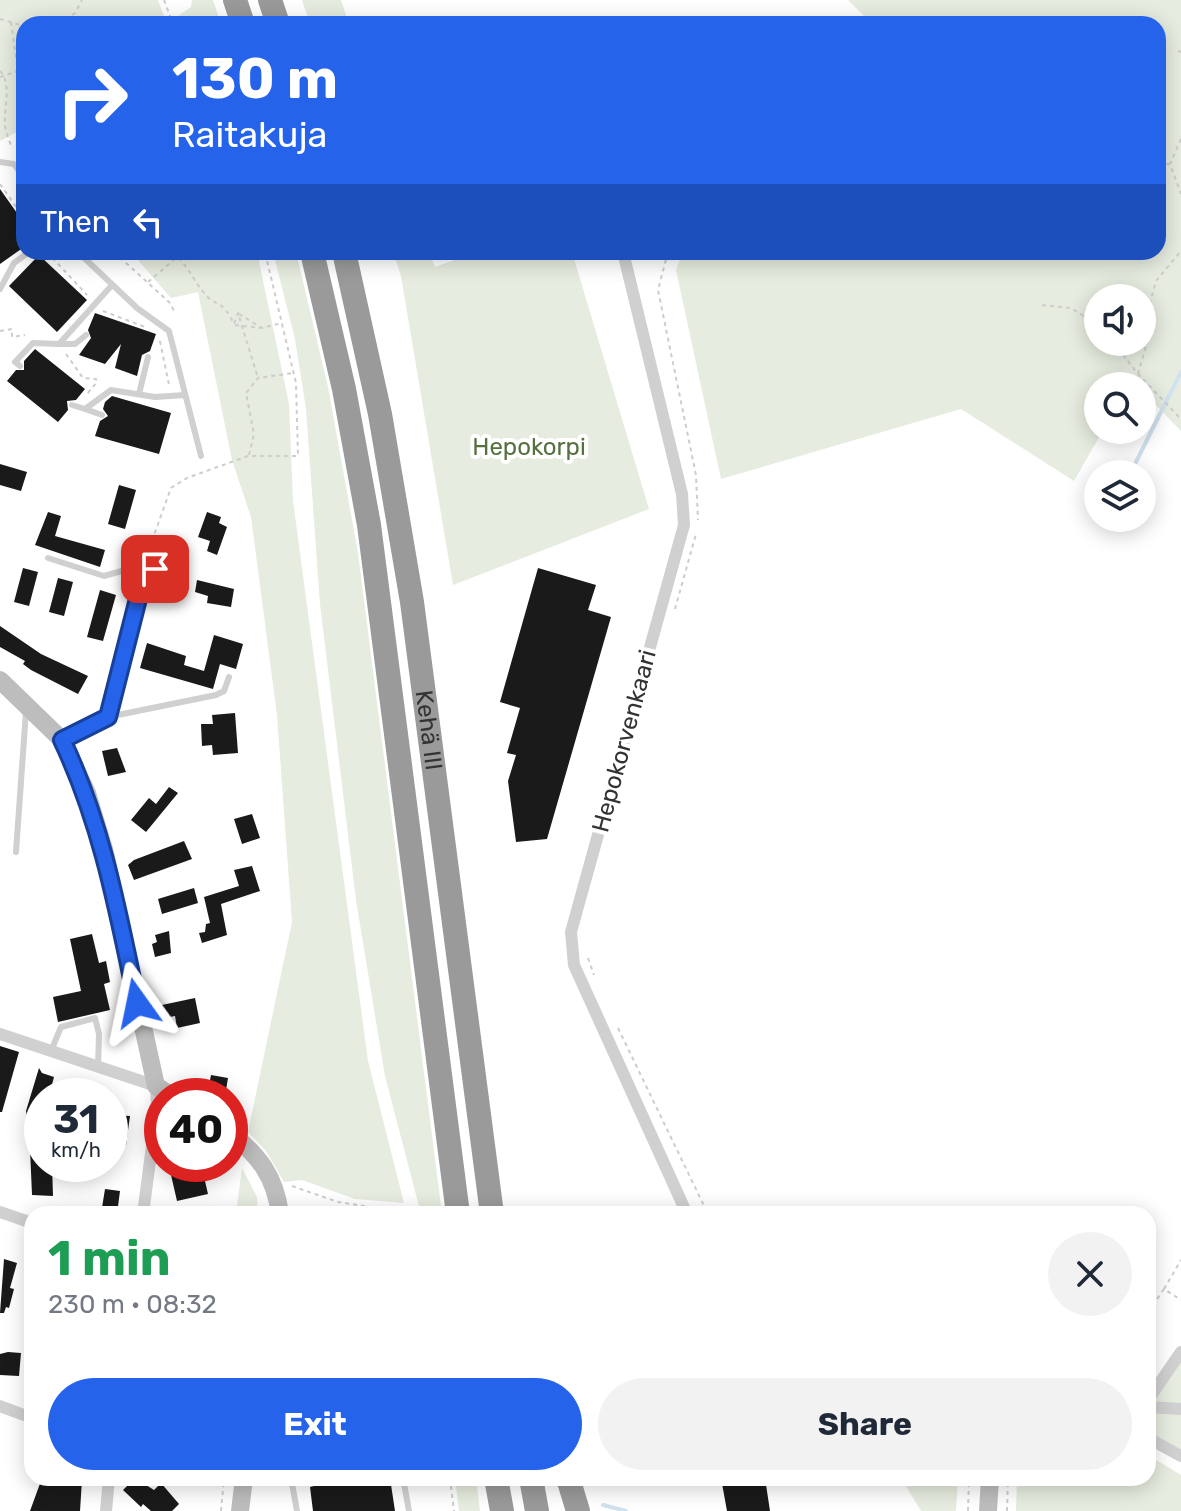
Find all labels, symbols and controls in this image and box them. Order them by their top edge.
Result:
text: 130 m [172,46,338,112]
icon: right [40,48,144,152]
text: Raitakuja [172,113,328,156]
icon: left [126,200,170,244]
text: Then [40,204,110,240]
map controls [1084,284,1156,532]
button: sound [1084,284,1156,356]
button: search [1084,372,1156,444]
park label: Hepokorpi [472,433,586,461]
button: layers [1084,460,1156,532]
pin [121,535,189,603]
icon: arrive [133,547,177,591]
street label: Hepokorvenkaari [586,647,662,835]
street label: Kehä III [410,688,448,772]
position arrow [95,961,179,1045]
speed limit sign: 40 [144,1078,248,1182]
text: 31 [53,1096,99,1143]
text: km/h [51,1138,101,1162]
text: 1 min [48,1230,171,1287]
button: close [1048,1232,1132,1316]
text: 230 m · 08:32 [48,1289,217,1320]
button: Exit [48,1378,582,1470]
button: Share [598,1378,1132,1470]

